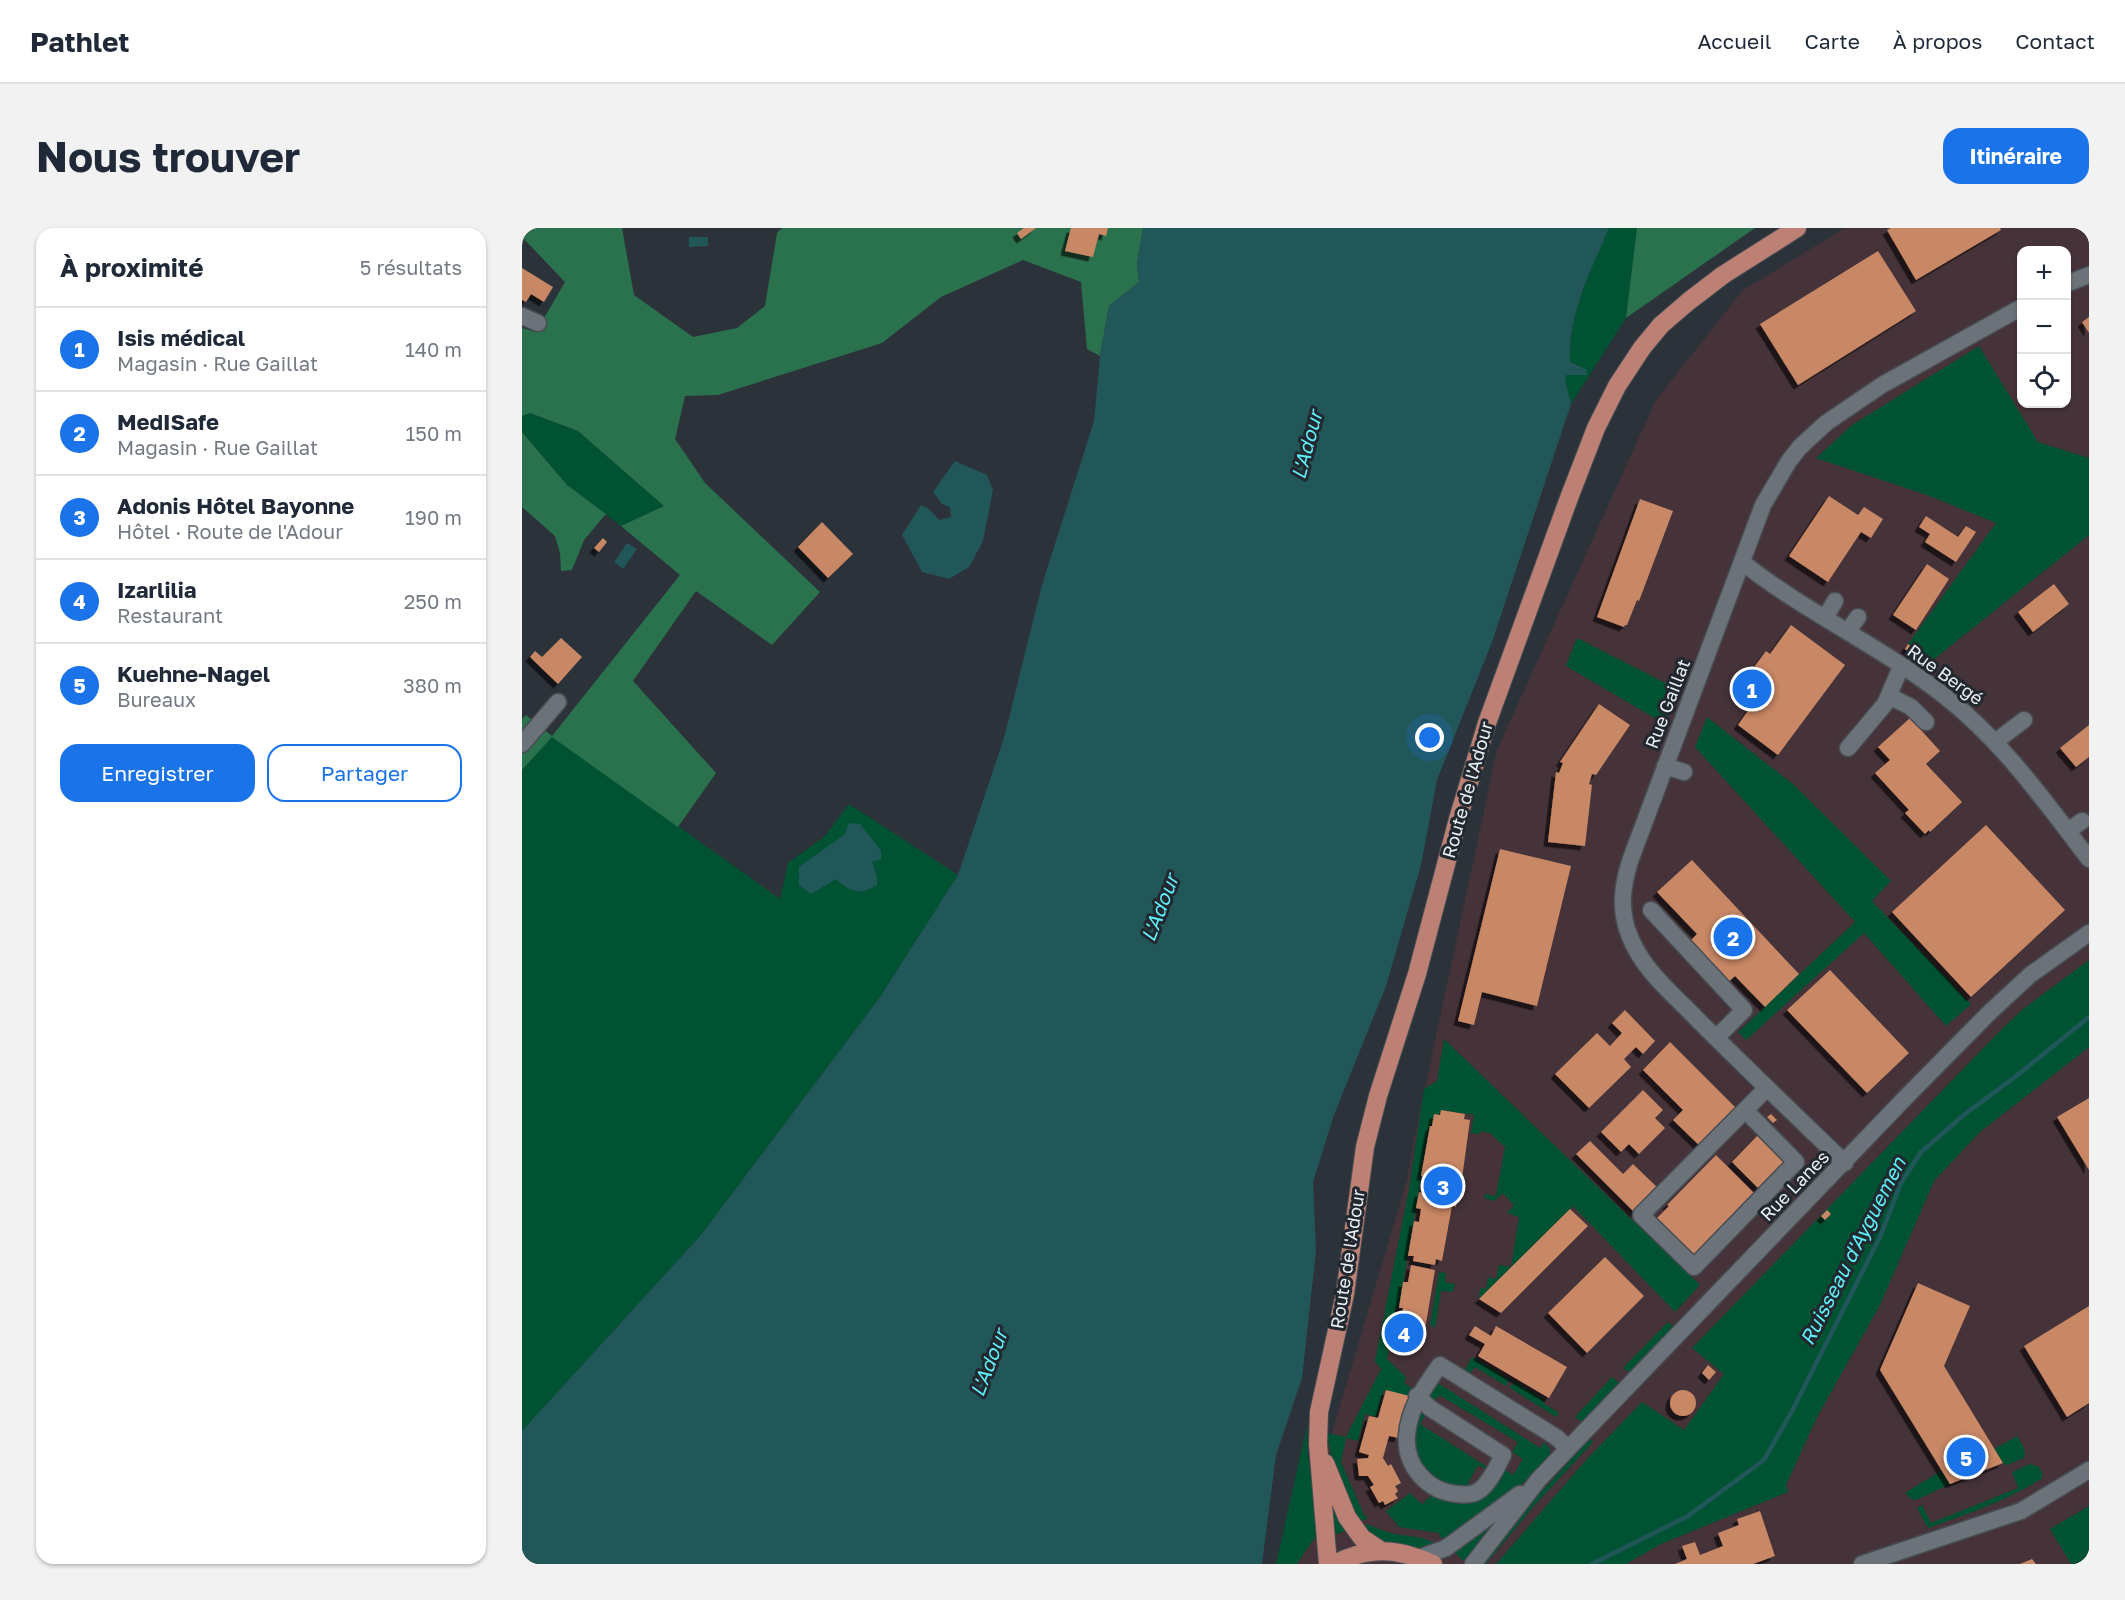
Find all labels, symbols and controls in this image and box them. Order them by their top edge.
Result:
text: Pathlet [30,25,130,58]
text: Accueil [1698,28,1771,54]
text: Carte [1804,28,1860,54]
text: À propos [1893,28,1982,54]
text: Contact [2015,28,2095,54]
button: Itinéraire [1943,128,2089,184]
text: Nous trouver [36,131,300,181]
map controls [2017,246,2071,408]
button: + [2017,246,2071,300]
text: À proximité [60,252,204,283]
text: 5 résultats [360,255,462,279]
button: − [2017,300,2071,354]
text: Isis médical [117,324,245,351]
text: 1 [74,337,85,361]
text: 140 m [405,337,462,361]
text: Magasin · Rue Gaillat [117,351,318,375]
button: locate [2017,354,2071,408]
water label: L'Adour [1285,405,1327,481]
text: MedISafe [117,408,219,435]
text: 2 [73,421,86,445]
text: 150 m [406,421,462,445]
text: Magasin · Rue Gaillat [117,435,318,459]
text: Adonis Hôtel Bayonne [117,492,354,519]
text: 3 [73,505,86,529]
text: 190 m [405,505,462,529]
text: Hôtel · Route de l'Adour [117,519,343,543]
text: Izarlilia [117,576,197,603]
text: 4 [73,589,86,613]
text: 250 m [404,589,462,613]
text: Restaurant [117,603,223,627]
street label: Rue Bergé [1903,639,1988,709]
street label: Rue Gaillat [1640,656,1694,752]
text: Kuehne-Nagel [117,660,270,687]
pin: 1 [1732,666,1772,712]
text: 5 [73,673,86,697]
text: 380 m [403,673,462,697]
text: Bureaux [117,687,196,711]
street label: Route de l'Adour [1437,719,1497,861]
your location [1415,723,1444,752]
button: Enregistrer [60,744,255,802]
button: Partager [267,744,462,802]
water label: L'Adour [1135,868,1184,944]
pin: 2 [1714,914,1752,960]
street label: Rue Lanes [1755,1146,1833,1225]
water label: Ruisseau d'Ayguemen [1794,1152,1911,1349]
pin: 3 [1424,1164,1462,1208]
street label: Route de l'Adour [1325,1187,1369,1330]
pin: 4 [1384,1310,1424,1356]
water label: L'Adour [964,1323,1013,1399]
pin: 5 [1946,1434,1986,1480]

